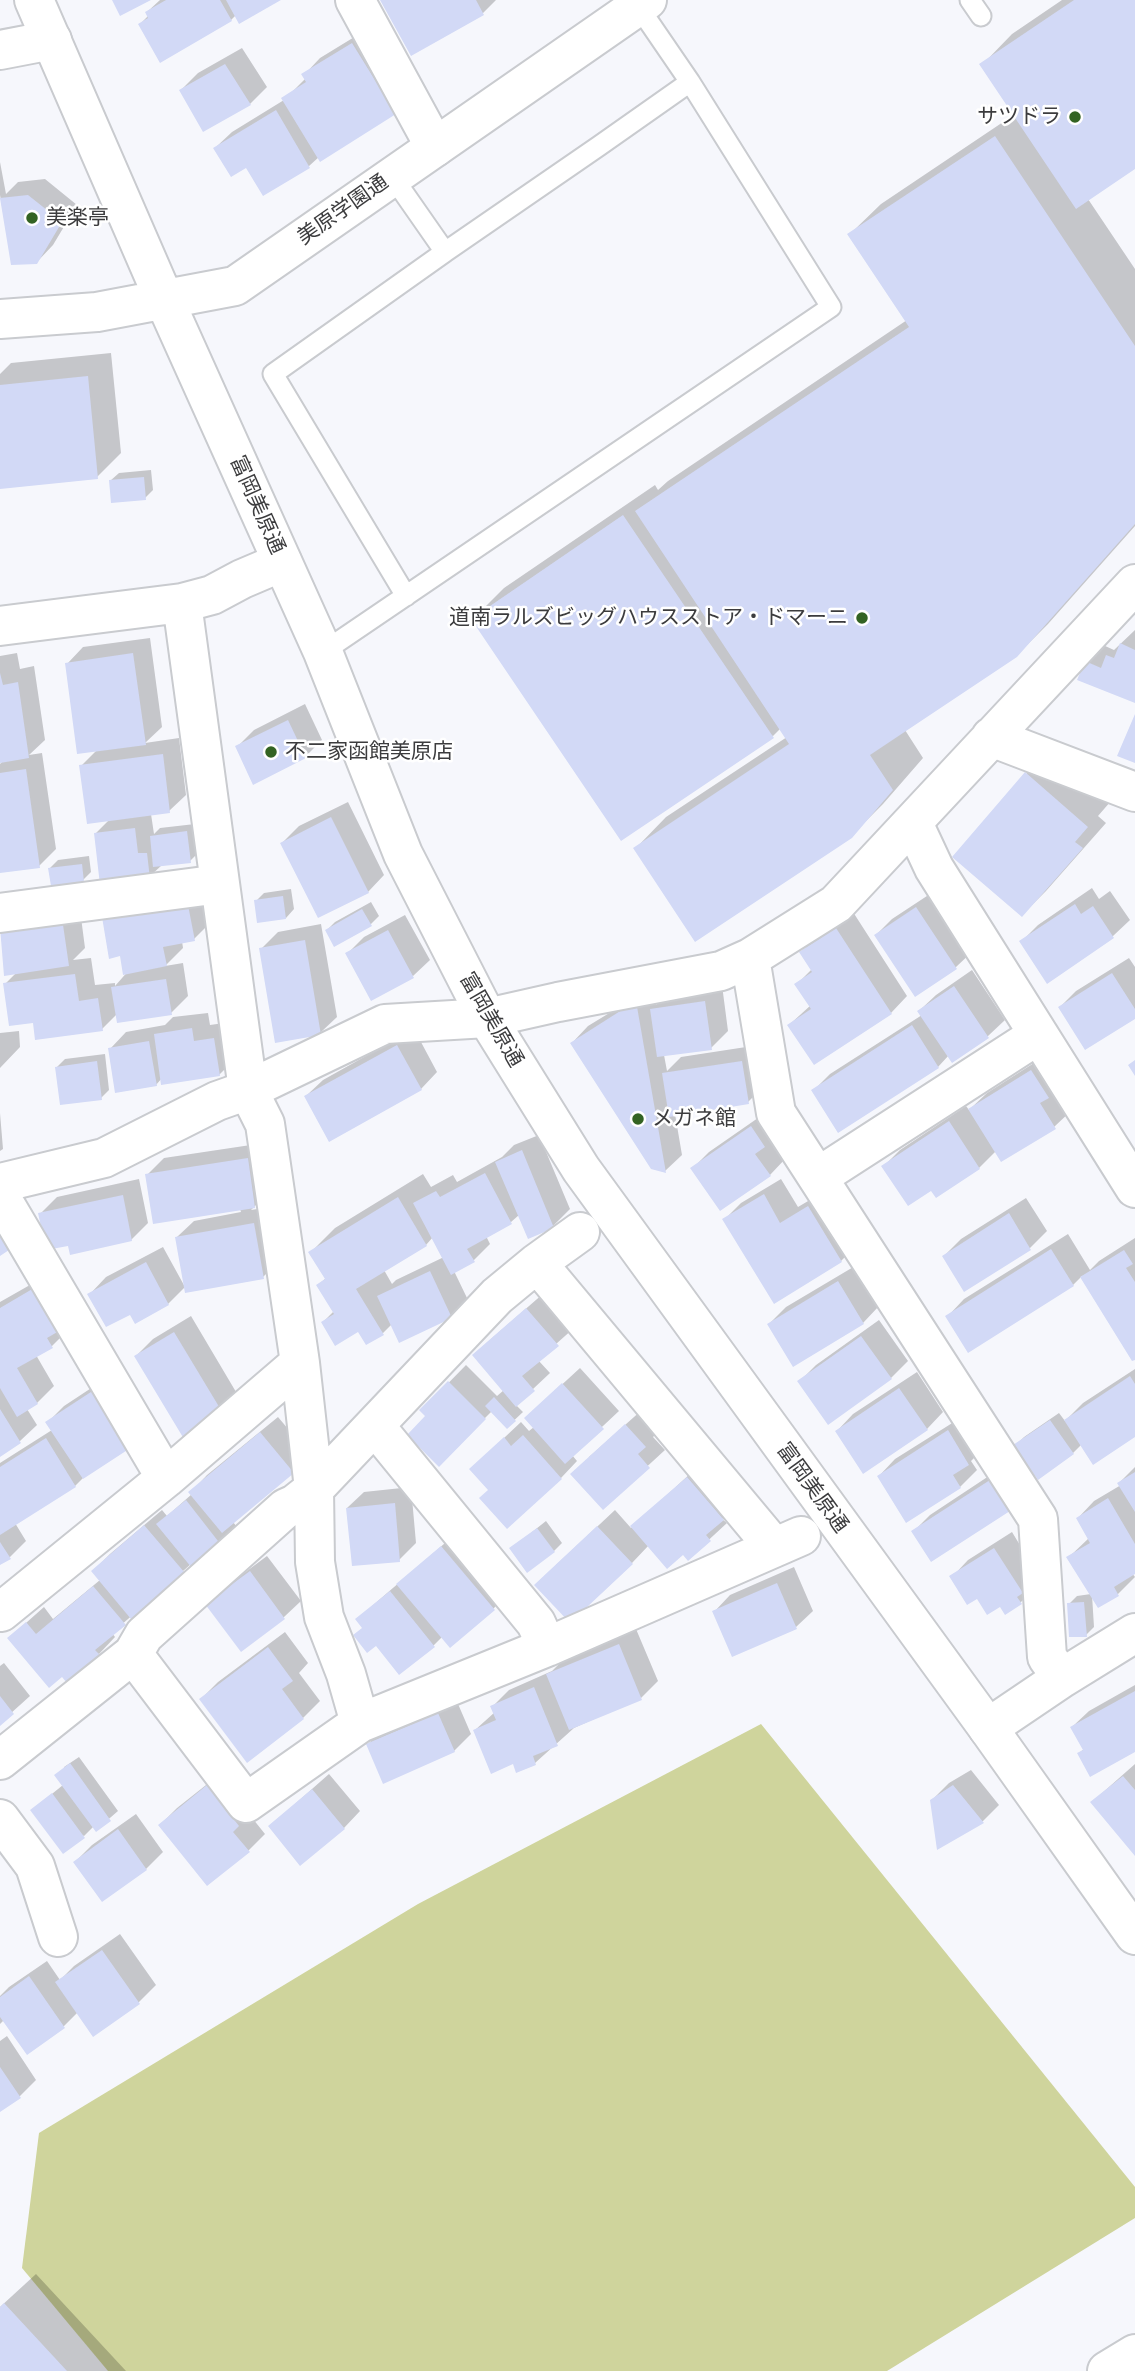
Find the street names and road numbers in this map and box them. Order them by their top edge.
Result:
street label: 美原学園通 [293,170,393,250]
street label: 富岡美原通 [224,452,290,558]
street label: 富岡美原通 [454,968,528,1072]
street label: 富岡美原通 [771,1438,853,1538]

